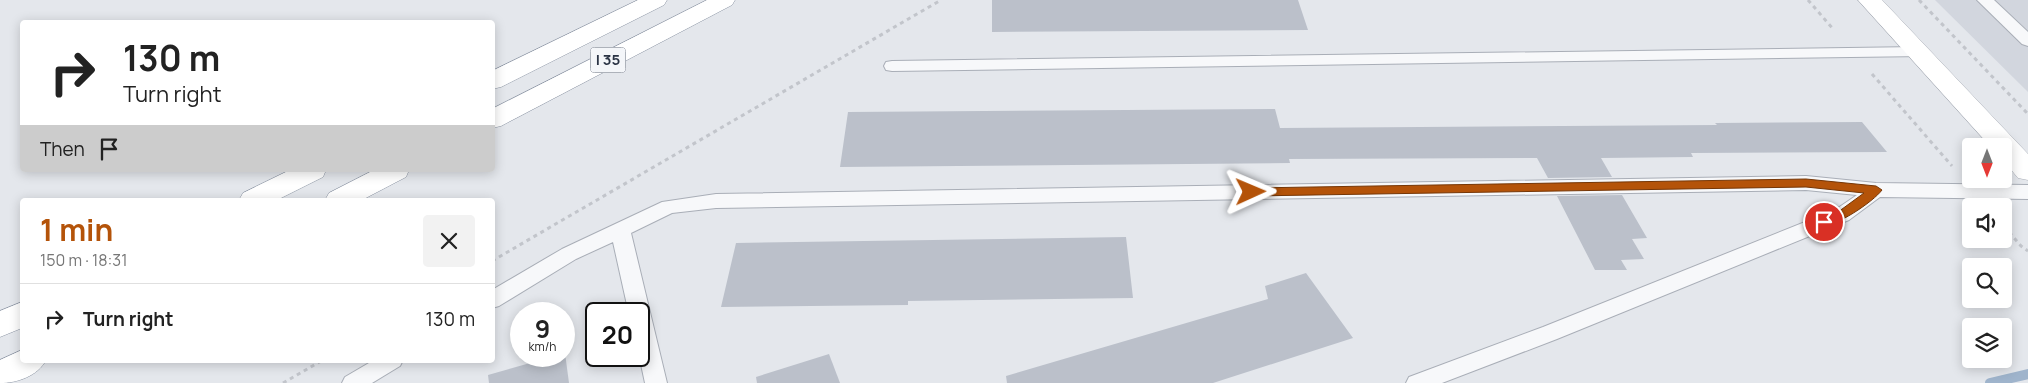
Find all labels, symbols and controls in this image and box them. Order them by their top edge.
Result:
text: 130 m [123,34,220,82]
icon: right [40,40,105,105]
road number: I 35 [590,48,626,72]
text: Turn right [123,79,221,109]
icon: arrive [95,135,123,163]
text: Then [40,136,85,162]
north arrow [1962,138,2012,188]
map controls [1962,138,2012,368]
position arrow [1224,165,1276,217]
button: sound [1962,198,2012,248]
pin [1803,201,1845,243]
icon: arrive [1810,208,1838,236]
text: 1 min [40,209,113,250]
button: close [423,215,475,267]
text: 150 m · 18:31 [40,249,127,271]
button: search [1962,258,2012,308]
speed limit sign: 20 [585,302,650,367]
icon: right [40,305,68,333]
text: Turn right [83,306,173,332]
text: 130 m [426,306,475,332]
text: 9 [535,311,550,346]
button: layers [1962,318,2012,368]
text: km/h [529,338,556,355]

